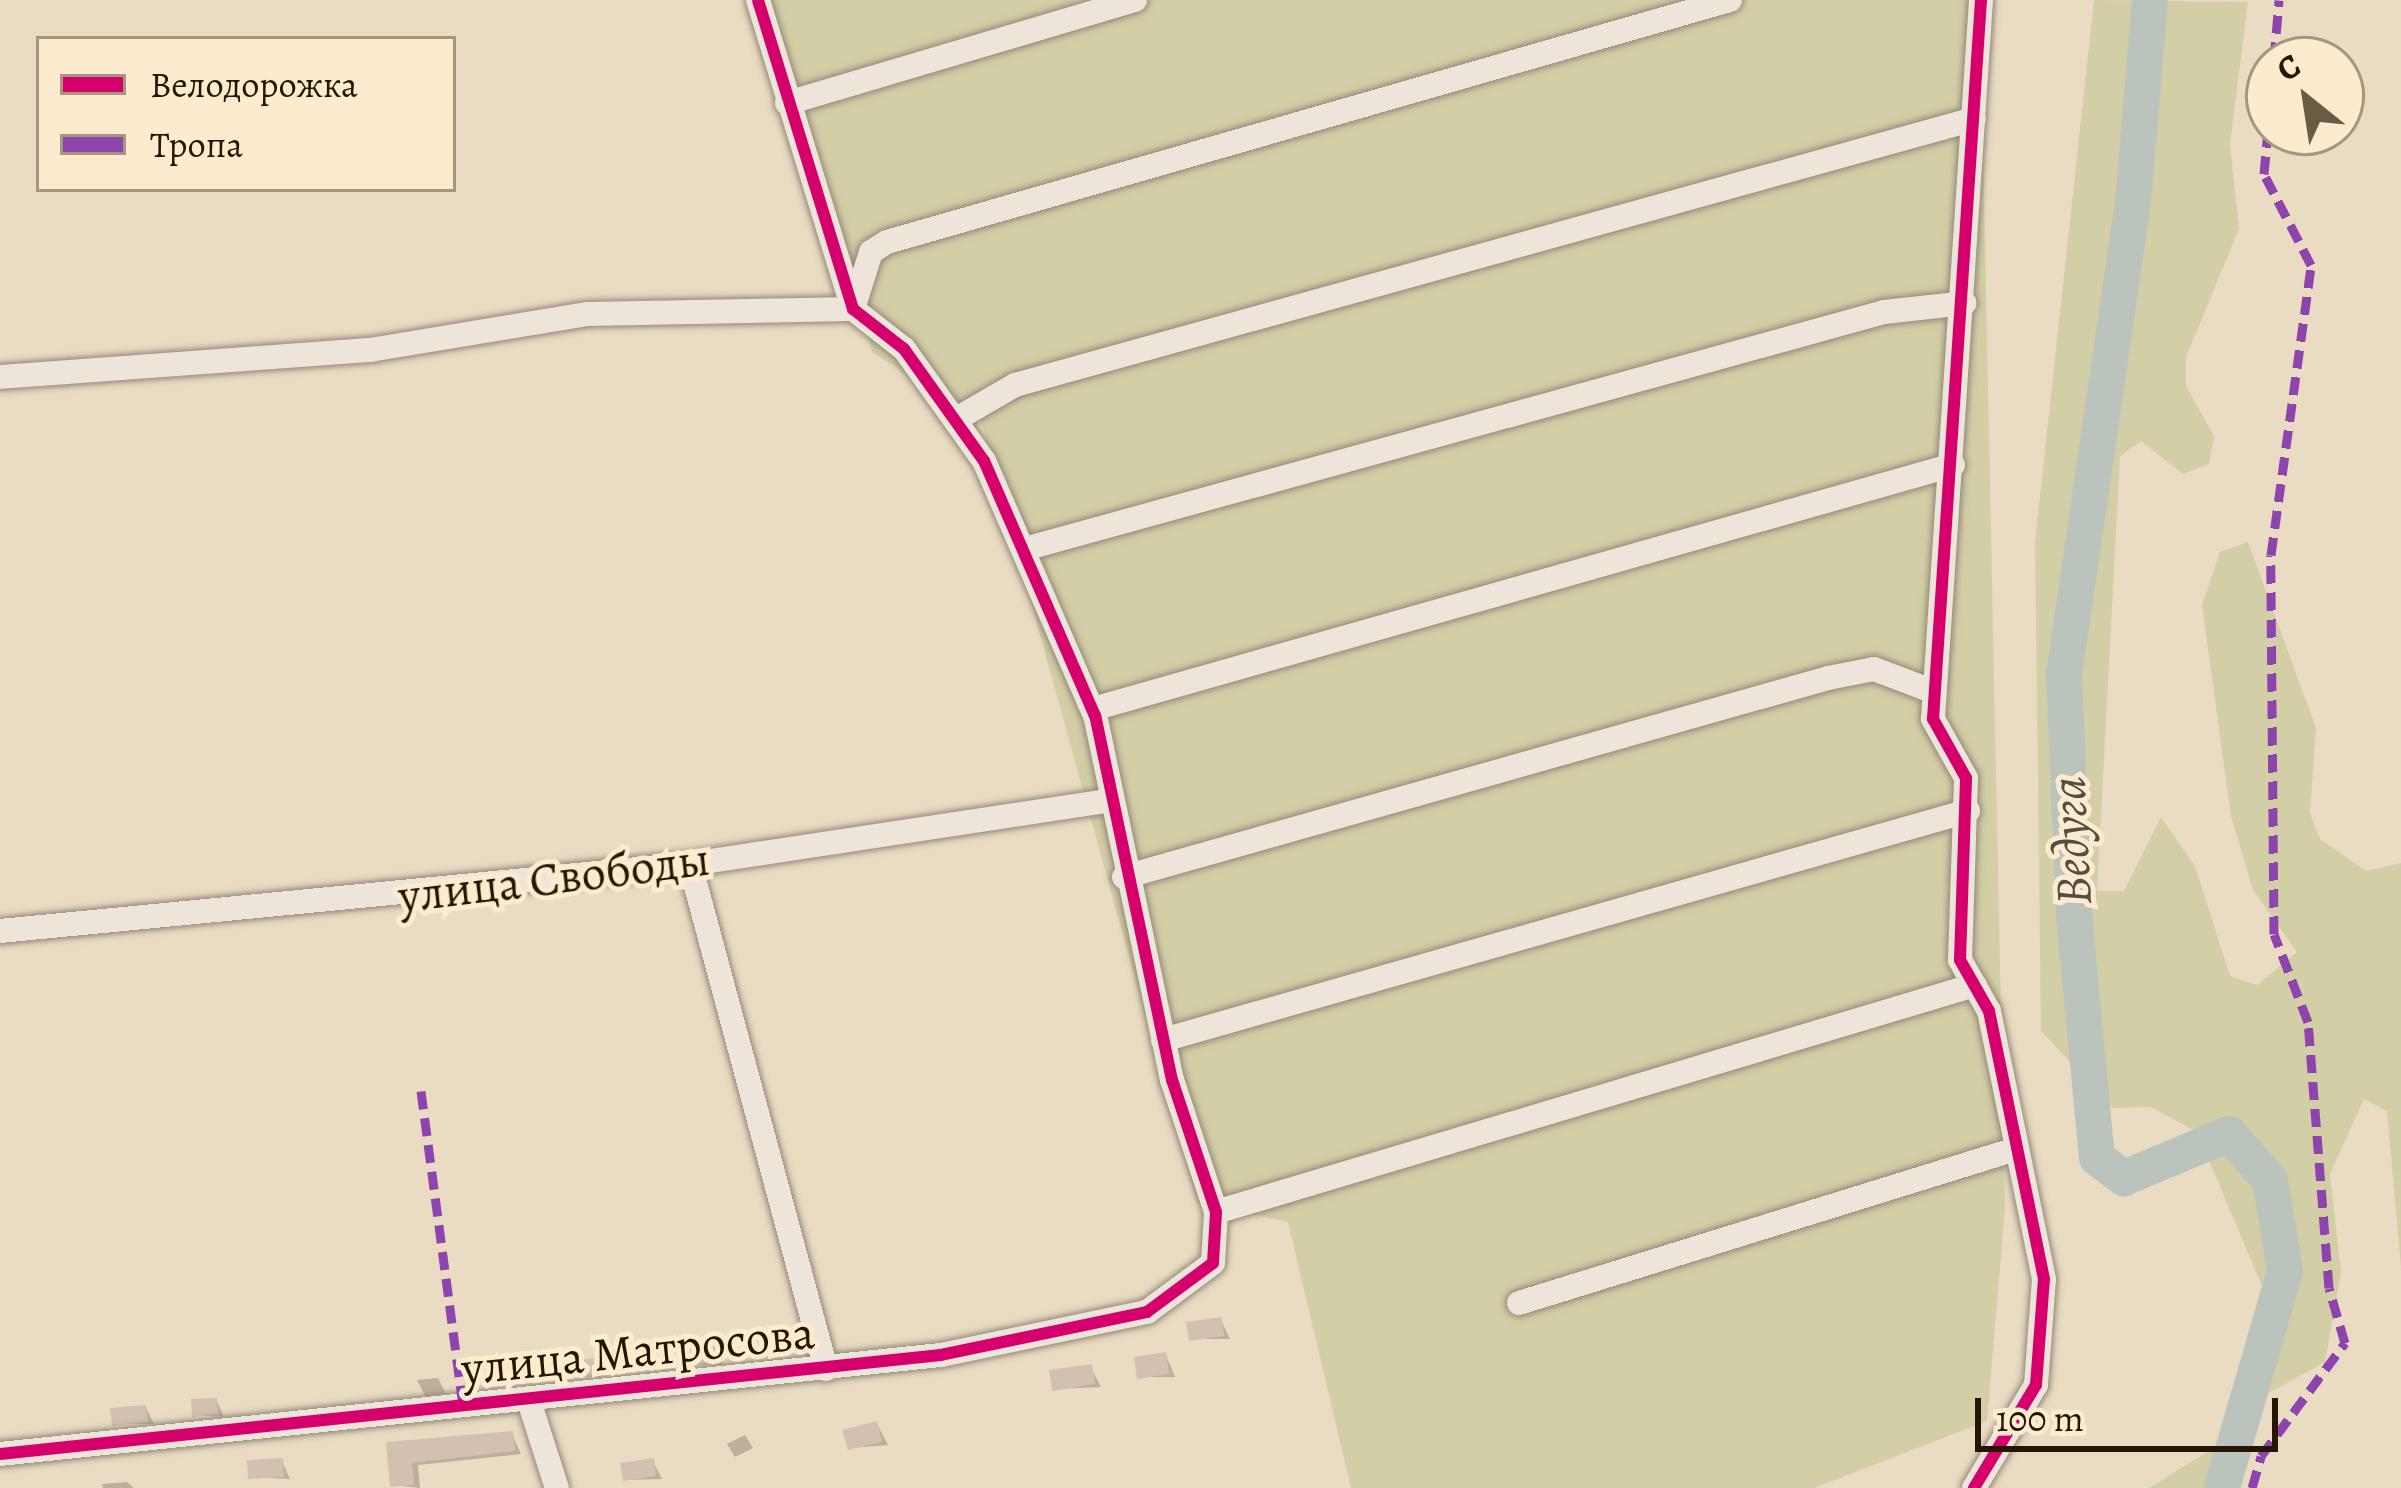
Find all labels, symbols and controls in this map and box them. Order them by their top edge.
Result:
legend [36,36,456,192]
north arrow [2245,36,2365,156]
text: С [2268,42,2308,92]
text: Велодорожка [150,60,358,109]
text: Тропа [150,120,243,169]
water label: Ведуга [2037,775,2105,907]
street label: улица Свободы [395,830,713,926]
street label: улица Матросова [459,1304,817,1398]
scale bar [1981,1374,2284,1448]
text: 100 m [1996,1394,2084,1443]

